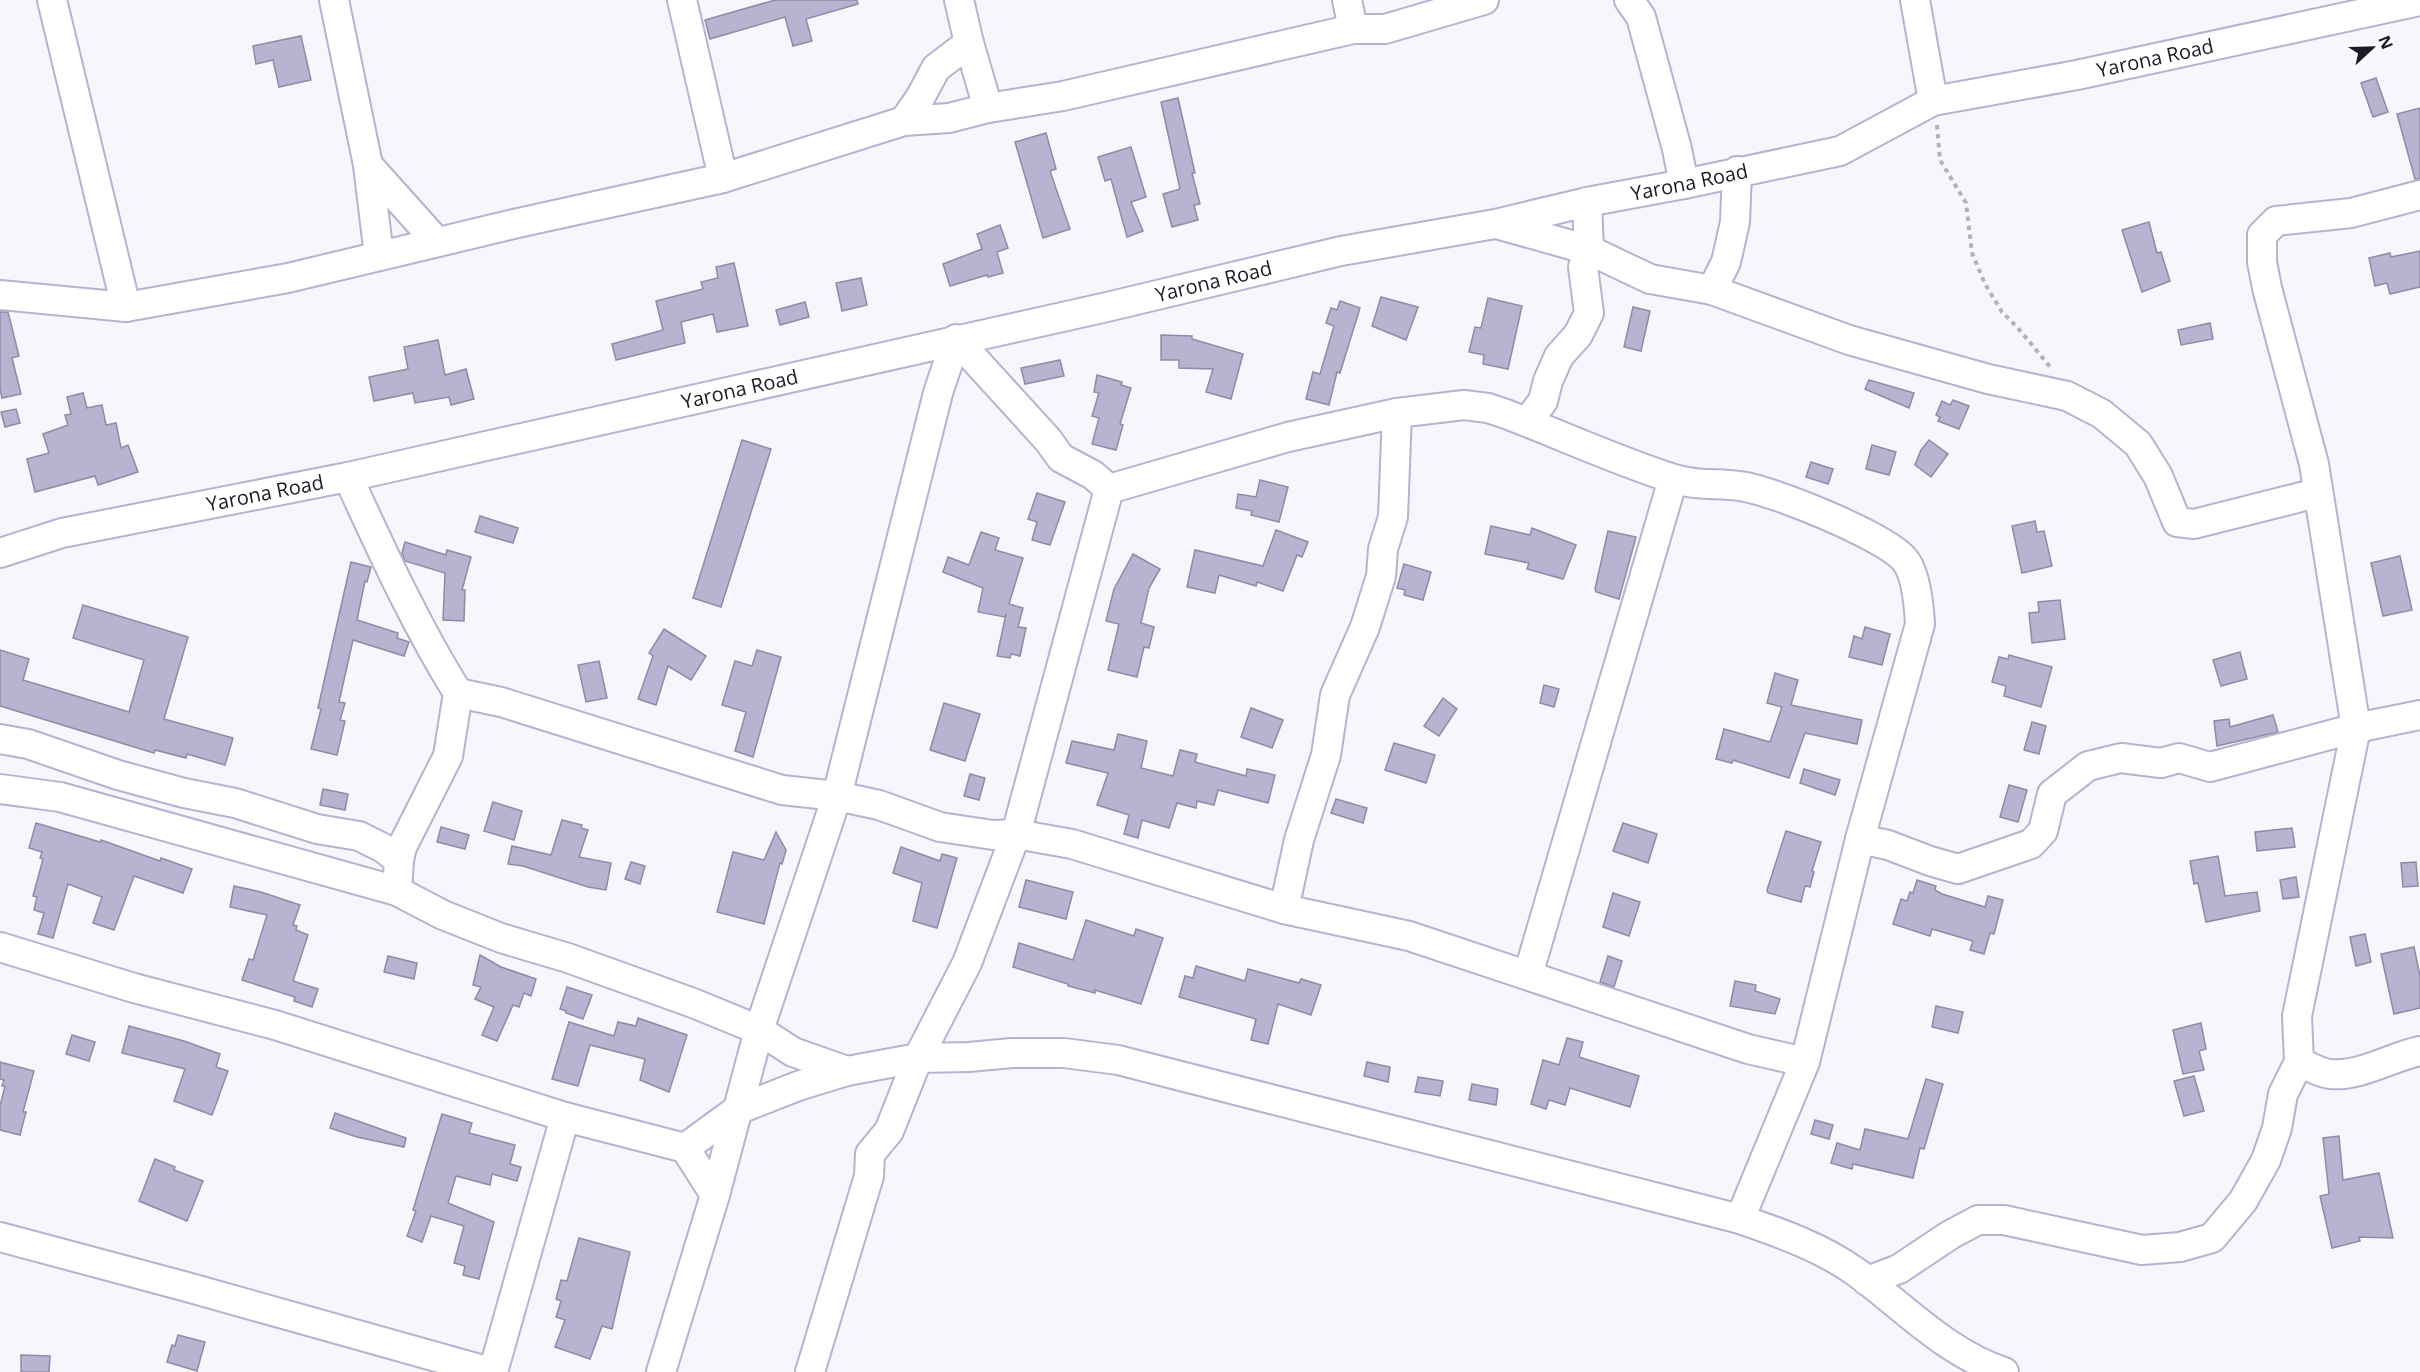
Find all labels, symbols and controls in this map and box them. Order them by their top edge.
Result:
north arrow [2342,18,2402,78]
street label: Yarona Road [2094,32,2216,83]
text: N [2373,32,2399,53]
street label: Yarona Road [1628,157,1750,207]
street label: Yarona Road [1153,254,1274,308]
street label: Yarona Road [679,363,801,415]
street label: Yarona Road [204,468,326,517]

